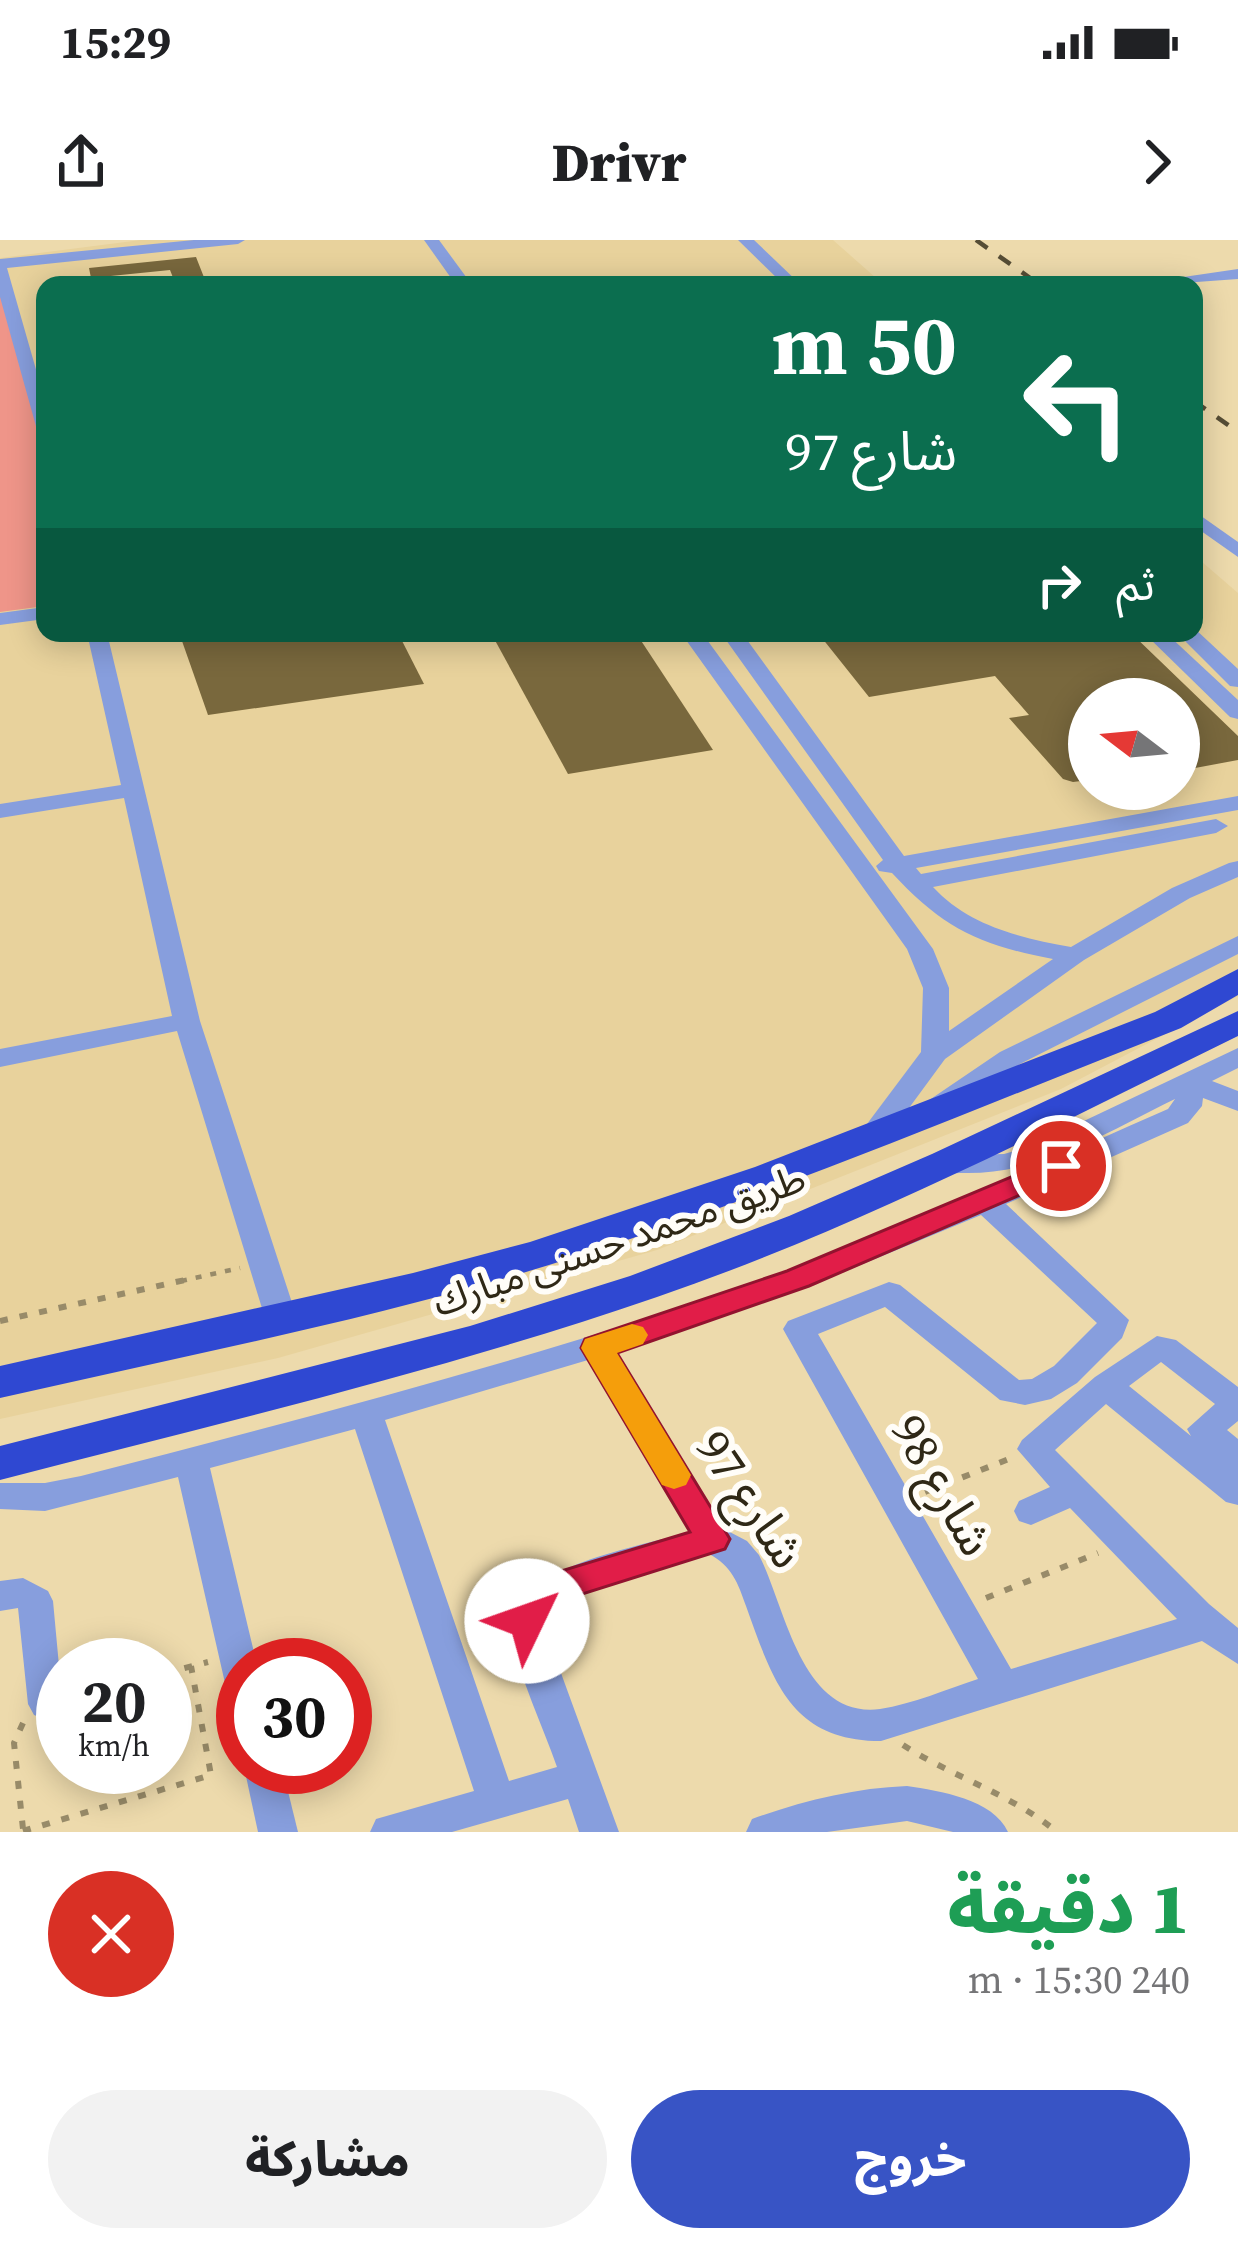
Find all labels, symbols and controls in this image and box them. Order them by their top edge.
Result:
text: 15:29 [60,11,171,73]
text: Drivr [552,125,686,199]
icon: share [48,129,114,195]
icon: forward [1124,129,1190,195]
text: 50 m [772,287,957,402]
icon: left [999,324,1155,480]
text: شارع 97 [785,414,957,488]
icon: right [1026,552,1092,618]
text: ثم [1116,553,1155,615]
north arrow [1068,678,1200,810]
map controls [1068,678,1200,810]
pin [1010,1115,1112,1217]
icon: arrive [1028,1133,1094,1199]
street label: طريق محمد حسنى مبارك [426,1151,812,1329]
street label: شارع 98 [874,1402,1010,1569]
street label: شارع 97 [678,1417,821,1582]
position arrow [464,1558,590,1684]
speed limit sign: 30 [216,1638,372,1794]
text: 20 [81,1660,147,1742]
text: km/h [78,1725,150,1766]
text: 1 دقيقة [947,1858,1190,1957]
button: close [48,1871,174,1997]
text: 240 m · 15:30 [968,1953,1190,2006]
button: مشاركة [48,2090,607,2228]
button: خروج [631,2090,1190,2228]

